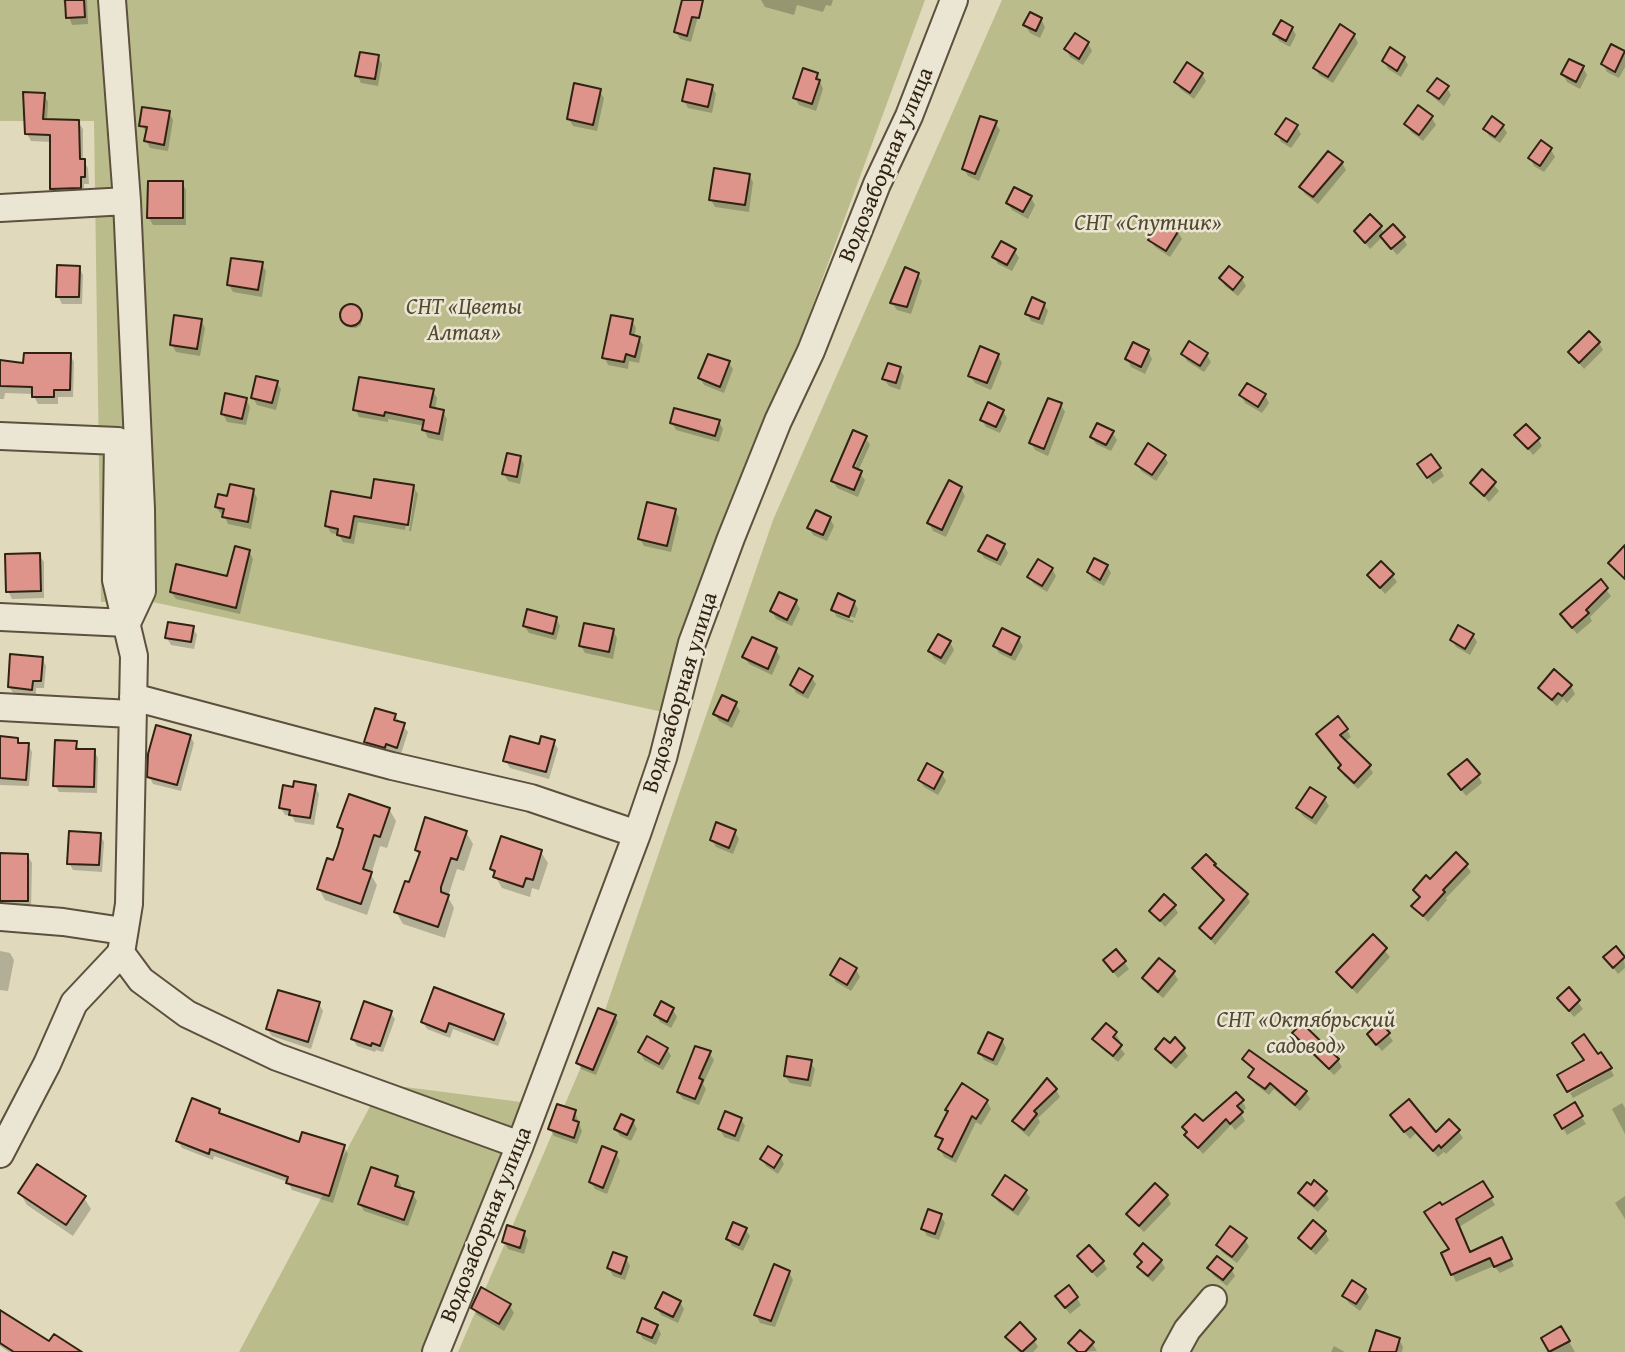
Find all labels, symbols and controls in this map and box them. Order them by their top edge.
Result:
street label: Водозаборная улица [833,63,941,267]
park label: СНТ «Спутник» [1074,210,1222,238]
park label: СНТ «Цветы Алтая» [406,294,522,348]
street label: Водозаборная улица [637,589,725,797]
park label: СНТ «Октябрьский садовод» [1217,1007,1395,1061]
street label: Водозаборная улица [435,1123,539,1327]

